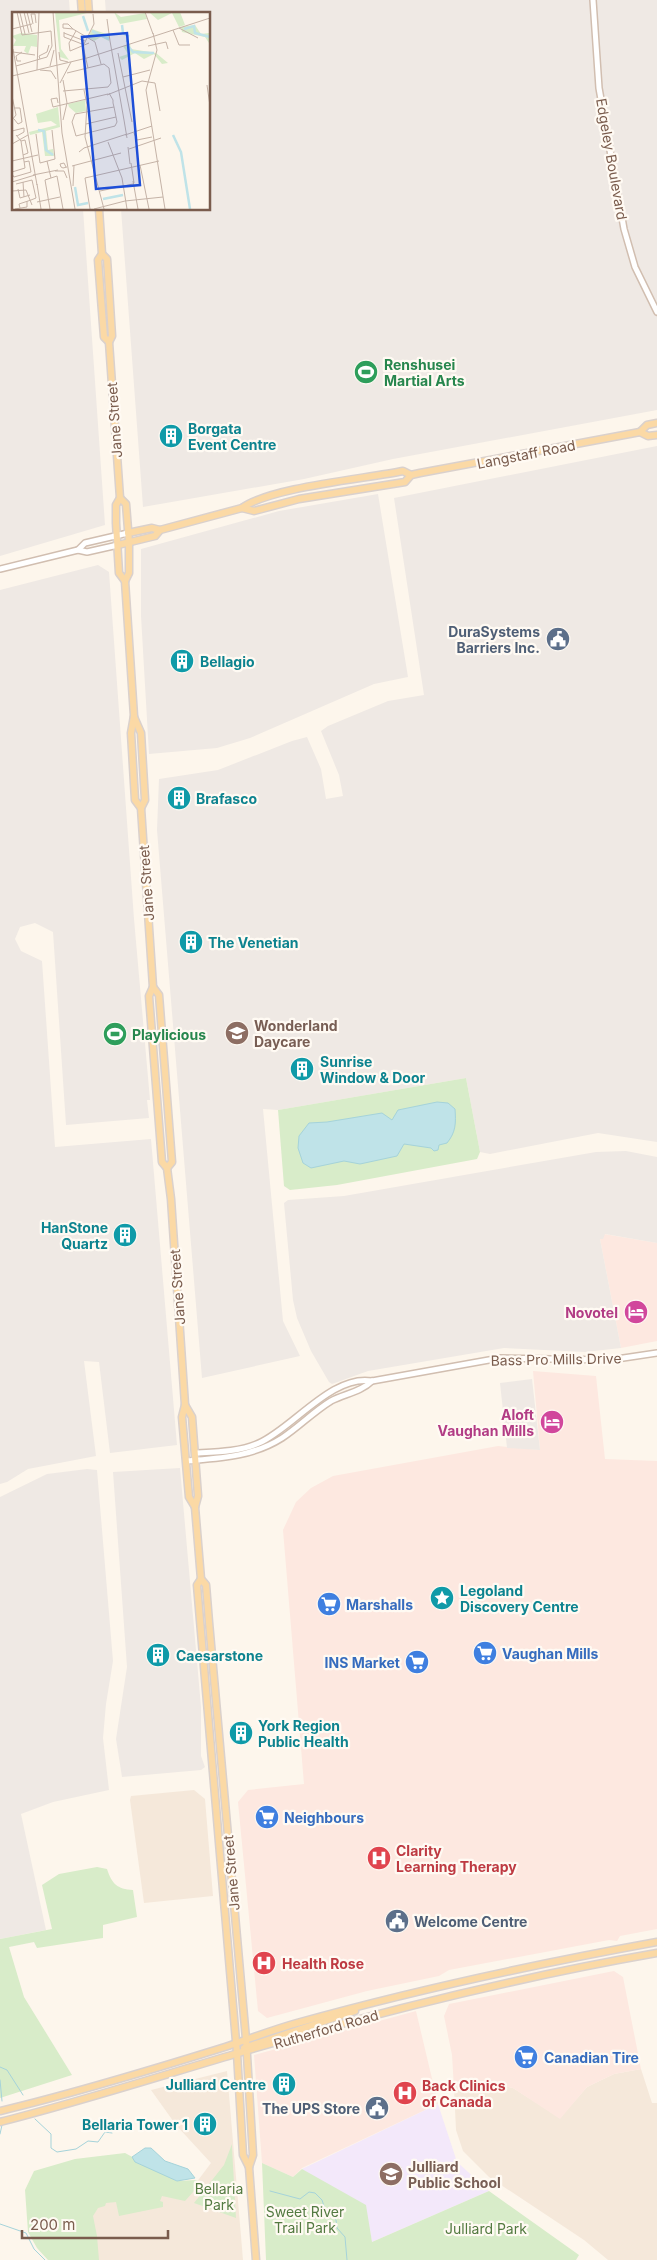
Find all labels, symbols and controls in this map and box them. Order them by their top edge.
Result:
inset map [12,12,210,210]
street label: Edgeley Boulevard [593,97,631,221]
place label: Renshusei Martial Arts [384,356,465,389]
sports icon: Renshusei Martial Arts [353,359,379,385]
street label: Jane Street [103,381,125,458]
place label: Borgata Event Centre [188,420,276,453]
building icon: Borgata Event Centre [158,423,184,449]
street label: Langstaff Road [475,436,577,472]
place label: DuraSystems Barriers Inc. [448,623,540,656]
public building icon: DuraSystems Barriers Inc. [545,626,571,652]
building icon: Bellagio [169,648,195,674]
place label: Bellagio [200,653,255,670]
building icon: Brafasco [166,785,192,811]
place label: Brafasco [196,790,257,807]
street label: Jane Street [135,844,157,921]
building icon: The Venetian [178,929,204,955]
place label: The Venetian [208,934,298,951]
place label: Wonderland Daycare [254,1017,338,1050]
school or university icon: Wonderland Daycare [224,1020,250,1046]
sports icon: Playlicious [102,1021,128,1047]
place label: Playlicious [132,1026,206,1043]
place label: Sunrise Window & Door [320,1053,425,1086]
building icon: Sunrise Window & Door [289,1056,315,1082]
place label: HanStone Quartz [41,1219,108,1252]
building icon: HanStone Quartz [112,1222,138,1248]
street label: Jane Street [166,1248,188,1325]
hotel icon: Novotel [623,1299,649,1325]
place label: Novotel [565,1304,618,1321]
street label: Bass Pro Mills Drive [490,1349,622,1369]
place label: Aloft Vaughan Mills [438,1406,534,1439]
hotel icon: Aloft Vaughan Mills [539,1409,565,1435]
place label: Legoland Discovery Centre [460,1582,579,1615]
place icon: Legoland Discovery Centre [429,1585,455,1611]
supermarket icon: Marshalls [316,1591,342,1617]
place label: Marshalls [346,1596,413,1613]
supermarket icon: Vaughan Mills [472,1640,498,1666]
building icon: Caesarstone [145,1642,171,1668]
place label: Vaughan Mills [502,1645,599,1662]
place label: Caesarstone [176,1647,263,1664]
supermarket icon: INS Market [404,1649,430,1675]
place label: INS Market [325,1654,400,1671]
place label: York Region Public Health [258,1717,349,1750]
building icon: York Region Public Health [228,1720,254,1746]
supermarket icon: Neighbours [254,1804,280,1830]
place label: Neighbours [284,1809,364,1826]
street label: Jane Street [219,1834,243,1911]
place label: Clarity Learning Therapy [396,1842,517,1875]
hospital icon: Clarity Learning Therapy [366,1845,392,1871]
public building icon: Welcome Centre [384,1908,410,1934]
place label: Welcome Centre [414,1913,527,1930]
hospital icon: Health Rose [251,1950,277,1976]
place label: Health Rose [282,1955,364,1972]
street label: Rutherford Road [272,2006,380,2052]
supermarket icon: Canadian Tire [513,2044,539,2070]
place label: Canadian Tire [544,2049,639,2066]
building icon: Julliard Centre [271,2071,297,2097]
place label: Julliard Centre [166,2076,266,2093]
place label: Back Clinics of Canada [422,2077,506,2110]
hospital icon: Back Clinics of Canada [392,2080,418,2106]
public building icon: The UPS Store [364,2095,390,2121]
place label: The UPS Store [262,2100,360,2117]
building icon: Bellaria Tower 1 [192,2111,218,2137]
place label: Bellaria Tower 1 [82,2116,188,2133]
place label: Julliard Public School [408,2158,501,2191]
school or university icon: Julliard Public School [378,2161,404,2187]
park label: Bellaria Park [195,2180,243,2213]
park label: Sweet River Trail Park [266,2203,344,2236]
scale bar [22,2208,169,2240]
text: 200 m [30,2215,75,2234]
park label: Julliard Park [445,2220,527,2237]

